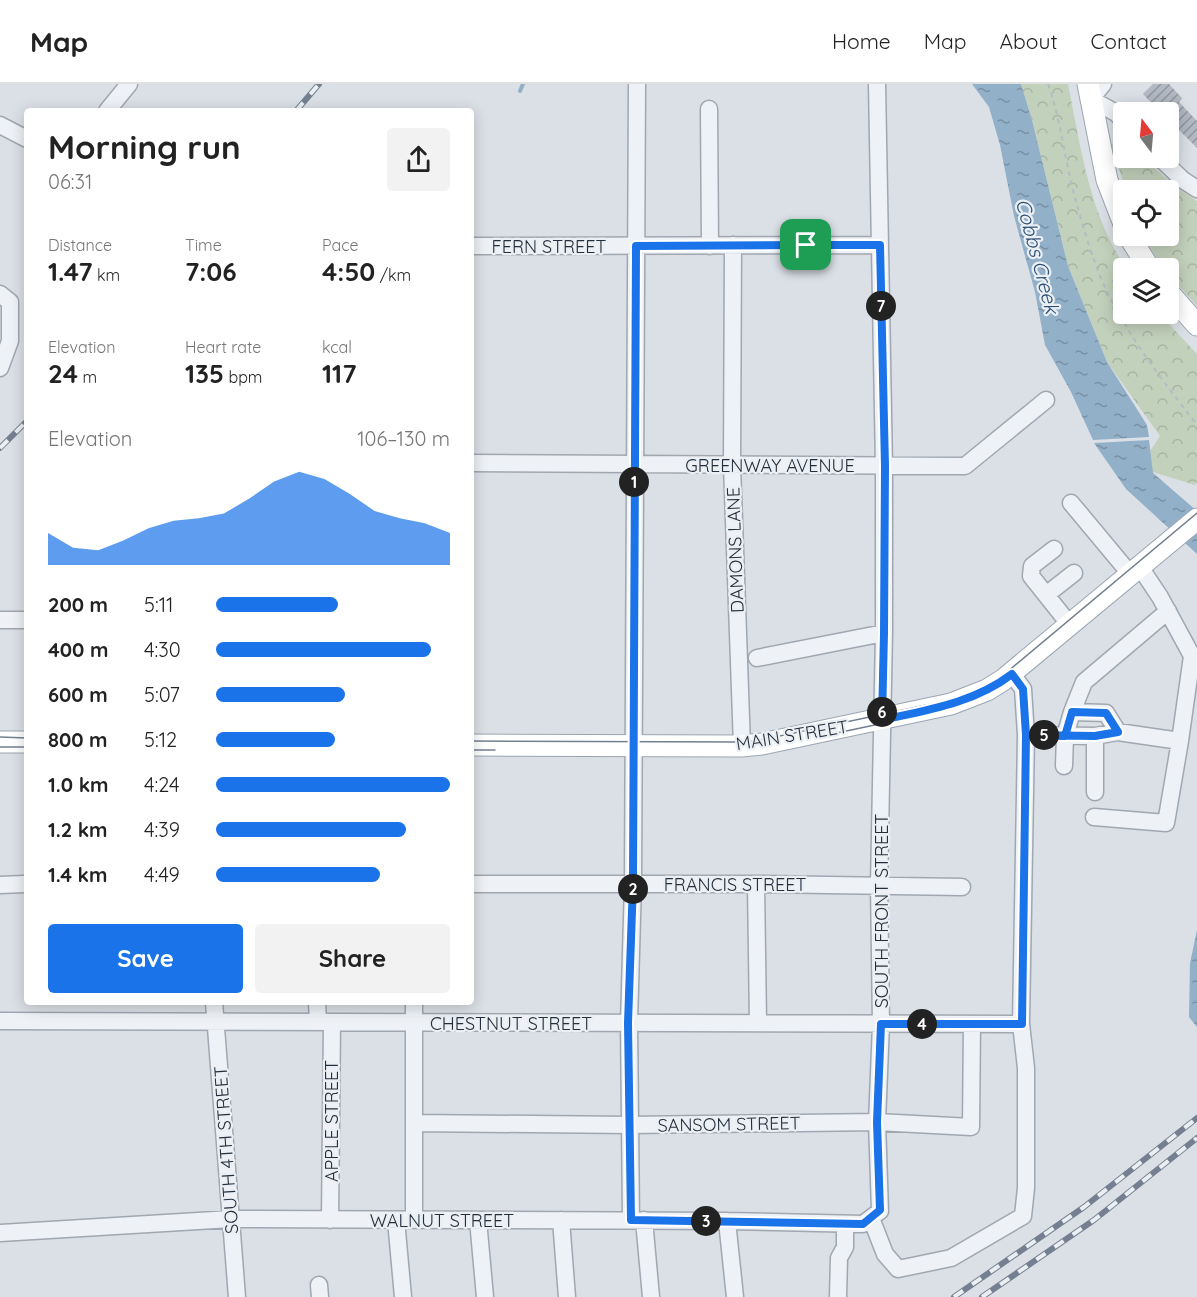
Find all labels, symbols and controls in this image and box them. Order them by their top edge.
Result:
text: Map [30,24,88,59]
text: Home [832,28,891,54]
text: Map [924,28,967,54]
text: About [1000,28,1058,54]
text: Contact [1091,28,1167,54]
north arrow [1113,102,1179,168]
map controls [1113,102,1179,324]
text: Morning run [48,126,241,167]
button: share [387,128,450,191]
text: 06:31 [48,169,92,194]
button: locate [1113,180,1179,246]
water label: Cobbs Creek [1011,196,1066,318]
pin [780,219,831,270]
icon: arrive [789,228,822,261]
text: Distance [48,235,112,255]
text: Time [185,235,222,255]
text: Pace [322,235,358,255]
street label: FERN STREET [492,235,607,258]
text: 1.47 [48,255,93,288]
text: 7:06 [185,255,237,288]
text: 4:50 [322,255,375,288]
button: layers [1113,258,1179,324]
text: km [93,265,120,285]
text: /km [375,265,411,285]
pin: 7 [866,291,896,321]
text: 7 [877,296,885,316]
text: Elevation [48,337,115,357]
text: Heart rate [185,337,261,357]
text: kcal [322,337,352,357]
text: 24 [48,357,78,390]
text: 135 [185,357,224,390]
text: 117 [322,357,357,390]
text: m [78,367,97,387]
text: bpm [224,367,262,387]
text: Elevation [48,426,132,451]
text: 106–130 m [357,426,450,451]
street label: GREENWAY AVENUE [685,454,855,477]
pin: 1 [619,467,649,497]
text: 1 [631,472,637,492]
street label: DAMONS LANE [721,487,749,613]
text: 200 m [48,592,108,617]
text: 5:11 [144,592,173,617]
text: 400 m [48,637,108,662]
text: 4:30 [144,637,181,662]
text: 600 m [48,682,108,707]
text: 5:07 [144,682,180,707]
pin: 6 [867,697,897,727]
text: 6 [878,702,886,722]
street label: MAIN STREET [734,715,850,755]
pin: 5 [1029,720,1059,750]
text: 5 [1039,725,1049,745]
text: 800 m [48,727,108,752]
text: 5:12 [144,727,177,752]
text: 1.0 km [48,772,108,797]
text: 4:24 [144,772,180,797]
street label: SOUTH FRONT STREET [870,814,893,1008]
text: 1.2 km [48,817,108,842]
text: 4:39 [144,817,180,842]
text: 1.4 km [48,862,107,887]
text: 4:49 [144,862,180,887]
street label: FRANCIS STREET [664,873,806,896]
pin: 2 [618,874,648,904]
text: 2 [628,879,638,899]
button: Save [48,924,243,993]
button: Share [255,924,450,993]
pin: 4 [907,1009,937,1039]
street label: CHESTNUT STREET [430,1012,592,1035]
text: 4 [917,1014,927,1034]
street label: APPLE STREET [320,1060,343,1182]
street label: SOUTH 4TH STREET [209,1065,243,1235]
street label: SANSOM STREET [657,1111,801,1137]
pin: 3 [691,1206,721,1236]
street label: WALNUT STREET [370,1209,514,1232]
text: 3 [702,1211,710,1231]

